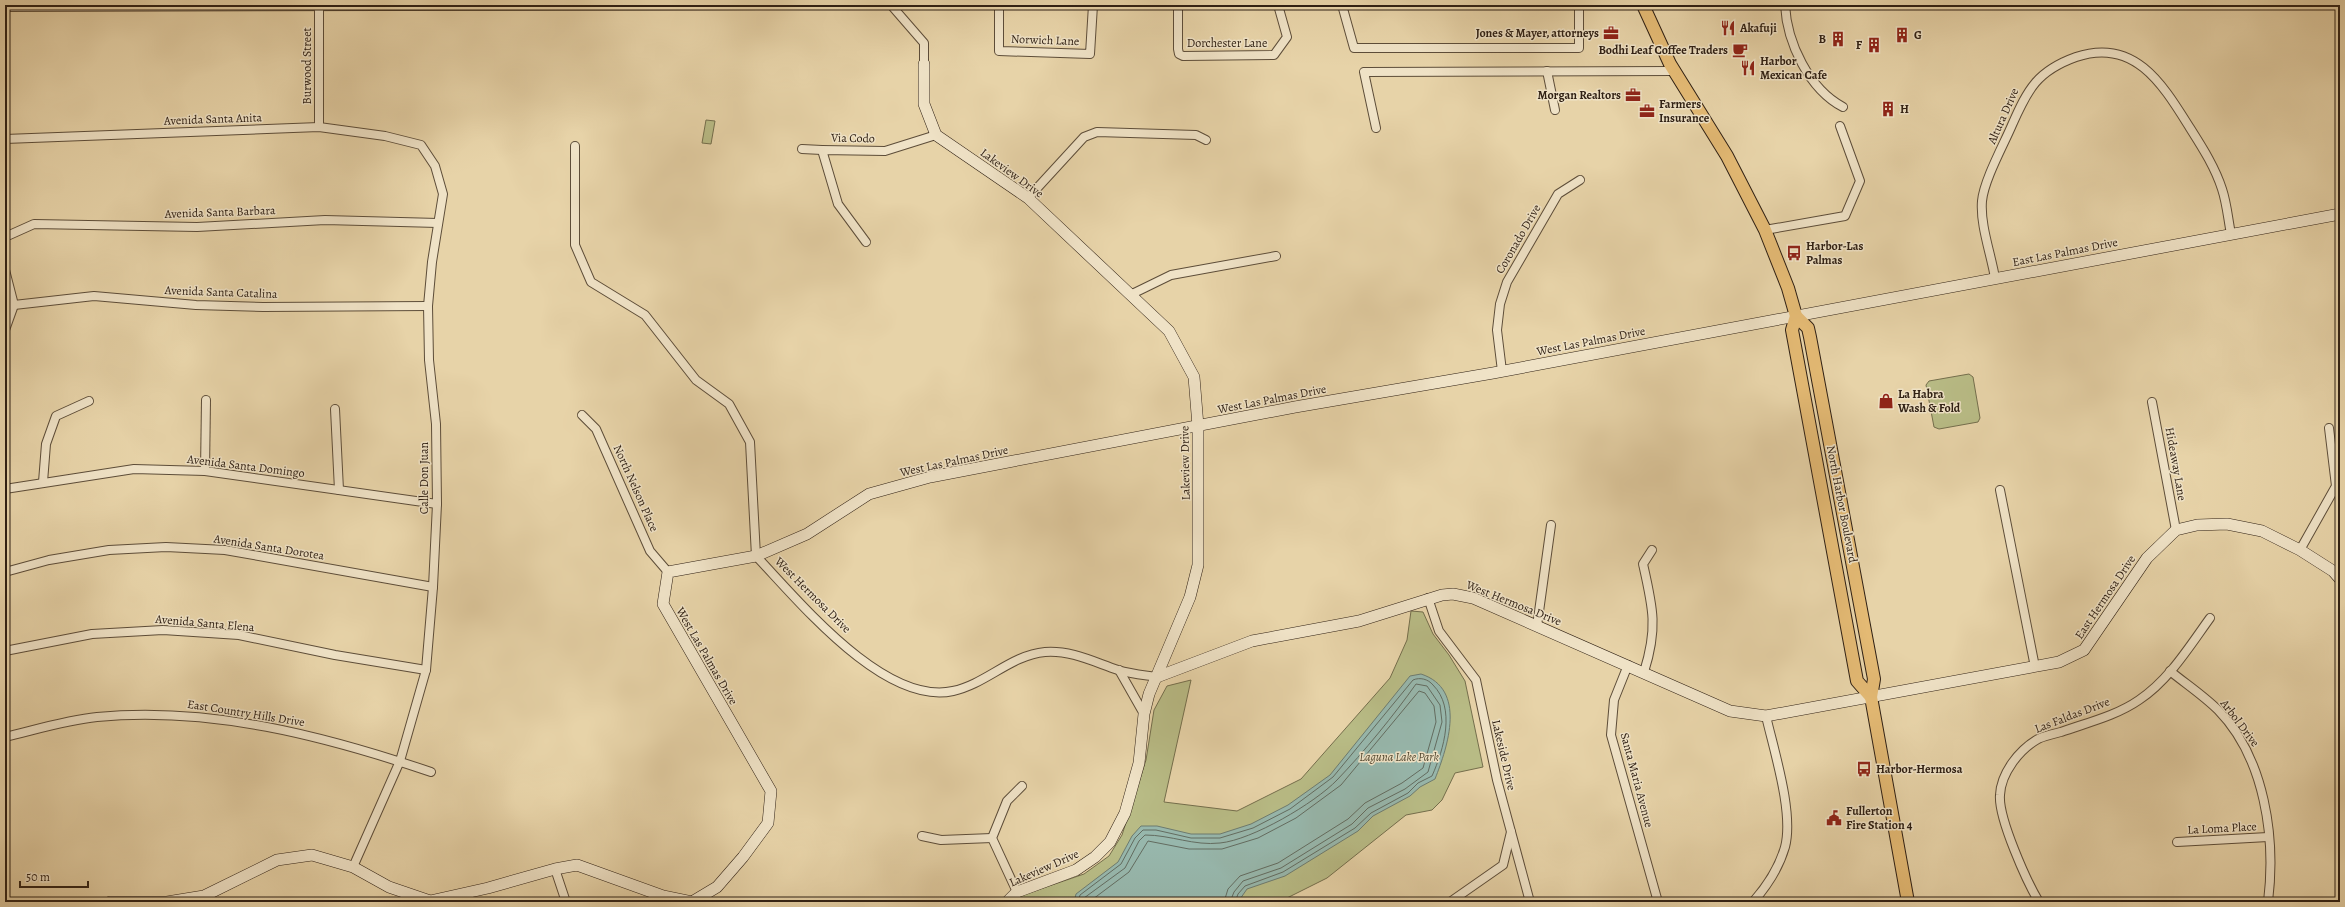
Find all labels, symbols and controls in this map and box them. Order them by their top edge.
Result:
restaurant icon: Akafuji [1719,19,1737,37]
place label: Akafuji [1739,20,1777,36]
office icon: Jones & Mayer, attorneys [1602,24,1620,42]
place label: Jones & Mayer, attorneys [1476,25,1599,41]
building icon: G [1893,26,1911,44]
street label: Burwood Street [299,27,315,104]
place label: G [1914,27,1922,43]
building icon: B [1829,30,1847,48]
street label: Norwich Lane [1010,31,1080,49]
place label: B [1818,31,1826,47]
street label: Dorchester Lane [1187,35,1267,51]
building icon: F [1865,36,1883,54]
place label: F [1856,37,1863,53]
cafe icon: Bodhi Leaf Coffee Traders [1731,41,1749,59]
place label: Bodhi Leaf Coffee Traders [1598,42,1728,58]
place label: Harbor Mexican Cafe [1760,53,1828,83]
restaurant icon: Harbor Mexican Cafe [1739,59,1757,77]
office icon: Morgan Realtors [1624,86,1642,104]
street label: Altura Drive [1983,86,2022,147]
place label: Morgan Realtors [1538,87,1621,103]
place label: Farmers Insurance [1659,96,1710,126]
building icon: H [1879,100,1897,118]
place label: H [1900,101,1909,117]
office icon: Farmers Insurance [1638,102,1656,120]
street label: Avenida Santa Anita [163,109,263,129]
street label: Via Codo [830,130,875,146]
street label: Lakeview Drive [977,145,1047,201]
street label: Coronado Drive [1492,201,1544,277]
street label: Avenida Santa Barbara [163,202,276,222]
street label: East Las Palmas Drive [2011,234,2119,270]
place label: Harbor-Las Palmas [1806,238,1863,268]
bus stop icon: Harbor-Las Palmas [1785,244,1803,262]
street label: Avenida Santa Catalina [163,282,278,302]
street label: West Las Palmas Drive [1534,323,1647,360]
street label: West Las Palmas Drive [1215,381,1328,418]
place label: La Habra Wash & Fold [1897,386,1961,416]
shop icon: La Habra Wash & Fold [1877,392,1895,410]
street label: Lakeview Drive [1176,426,1194,500]
street label: Hideaway Lane [2162,426,2190,502]
street label: Calle Don Juan [416,441,432,514]
street label: North Nelson Place [610,442,662,534]
street label: West Las Palmas Drive [897,442,1010,481]
street label: North Harbor Boulevard [1823,444,1861,565]
street label: Avenida Santa Domingo [185,451,306,481]
street label: Avenida Santa Dorotea [212,530,326,564]
street label: East Hermosa Drive [2071,552,2139,642]
street label: West Hermosa Drive [771,553,854,636]
street label: West Hermosa Drive [1463,576,1564,629]
street label: West Las Palmas Drive [672,603,742,708]
street label: Avenida Santa Elena [154,611,256,635]
street label: Las Faldas Drive [2032,693,2112,737]
street label: Arbol Drive [2216,695,2263,750]
street label: East Country Hills Drive [186,696,306,730]
street label: Lakeside Drive [1488,718,1520,792]
street label: Santa Maria Avenue [1617,731,1657,829]
park label: Laguna Lake Park [1359,749,1439,765]
bus stop icon: Harbor-Hermosa [1855,760,1873,778]
place label: Harbor-Hermosa [1876,761,1963,777]
place label: Fullerton Fire Station 4 [1846,803,1913,833]
public building icon: Fullerton Fire Station 4 [1825,809,1843,827]
street label: La Loma Place [2187,818,2257,838]
street label: Lakeview Drive [1007,846,1081,890]
scale bar [20,863,88,889]
text: 50 m [26,869,50,885]

